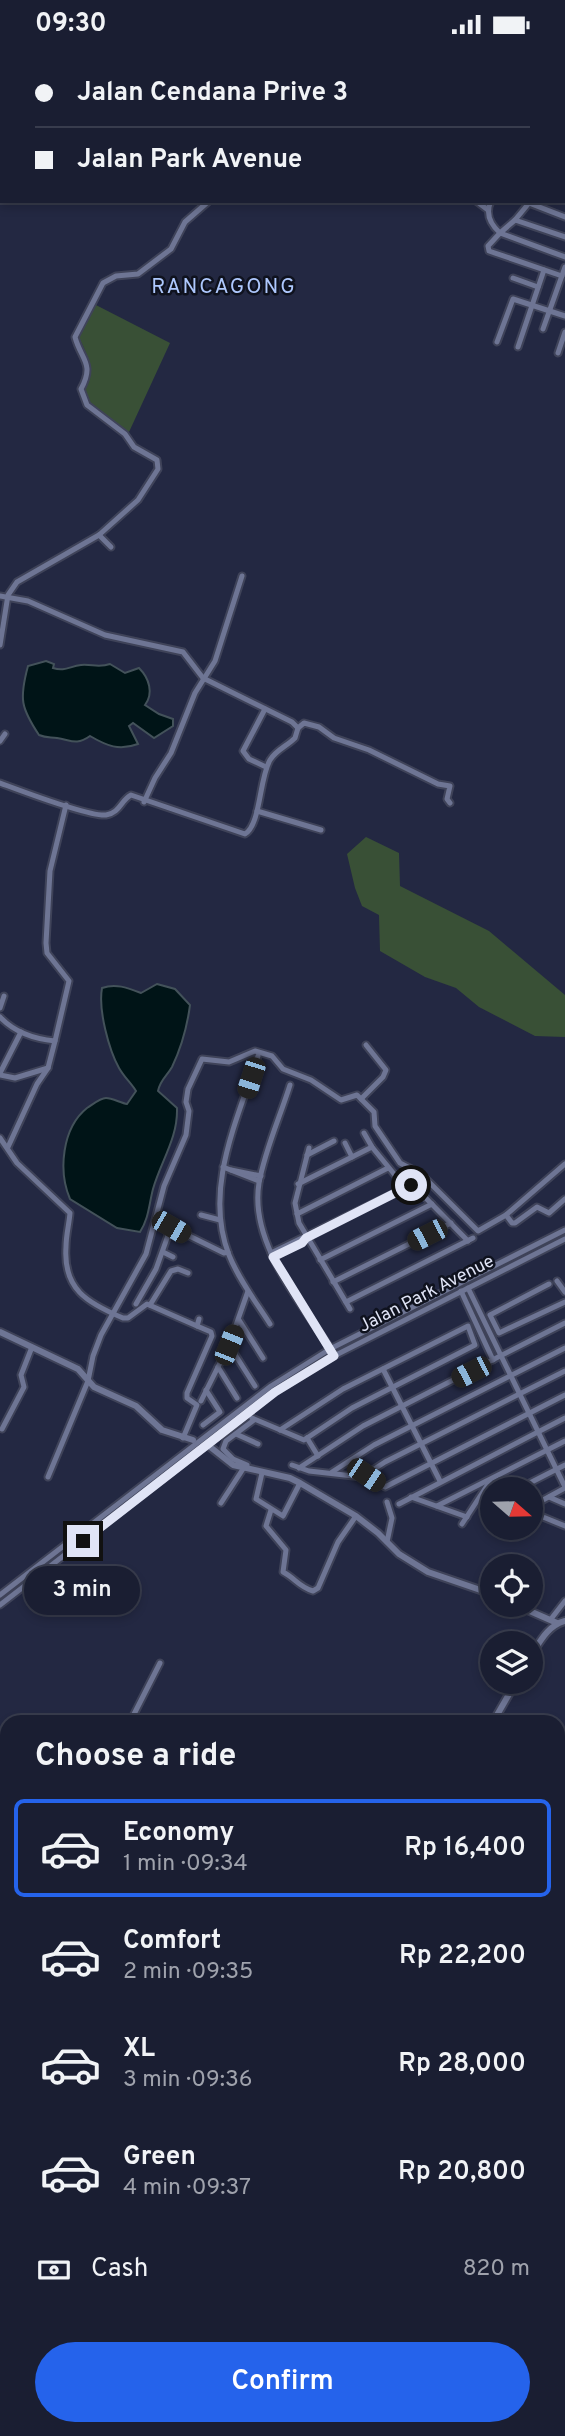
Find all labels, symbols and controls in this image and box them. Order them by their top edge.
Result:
text: 09:30 [35,8,107,41]
text: Jalan Cendana Prive 3 [77,77,348,110]
text: Jalan Park Avenue [77,144,302,177]
district label: RANCAGONG [151,274,297,301]
car [235,1055,268,1101]
route start [395,1169,427,1201]
car [148,1207,195,1247]
car [404,1216,451,1254]
street label: Jalan Park Avenue [355,1250,498,1338]
car [212,1322,247,1368]
car [448,1353,495,1391]
car [343,1455,390,1495]
north arrow [480,1477,542,1540]
map controls [480,1477,543,1694]
route end [67,1525,99,1557]
button: locate [480,1554,543,1617]
callout: 3 min [25,1565,141,1615]
text: 3 min [52,1576,112,1605]
button: layers [480,1631,543,1694]
text: Choose a ride [35,1737,236,1777]
icon: car [39,1817,102,1880]
text: Economy [123,1817,234,1850]
text: Rp 16,400 [404,1832,526,1865]
text: 1 min · 09:34 [123,1850,248,1879]
icon: car [39,1925,102,1988]
text: Comfort [123,1925,221,1958]
text: Rp 22,200 [399,1940,526,1973]
text: 2 min · 09:35 [123,1958,253,1987]
icon: car [39,2033,102,2096]
text: XL [123,2033,155,2066]
text: Rp 28,000 [398,2048,526,2081]
text: 3 min · 09:36 [123,2066,253,2095]
icon: car [39,2141,102,2204]
text: Green [123,2141,196,2174]
text: Rp 20,800 [398,2156,526,2189]
text: 4 min · 09:37 [123,2174,251,2203]
icon: cash [35,2251,73,2289]
text: Cash [91,2253,148,2286]
text: 820 m [463,2255,530,2284]
button: Confirm [35,2342,530,2422]

